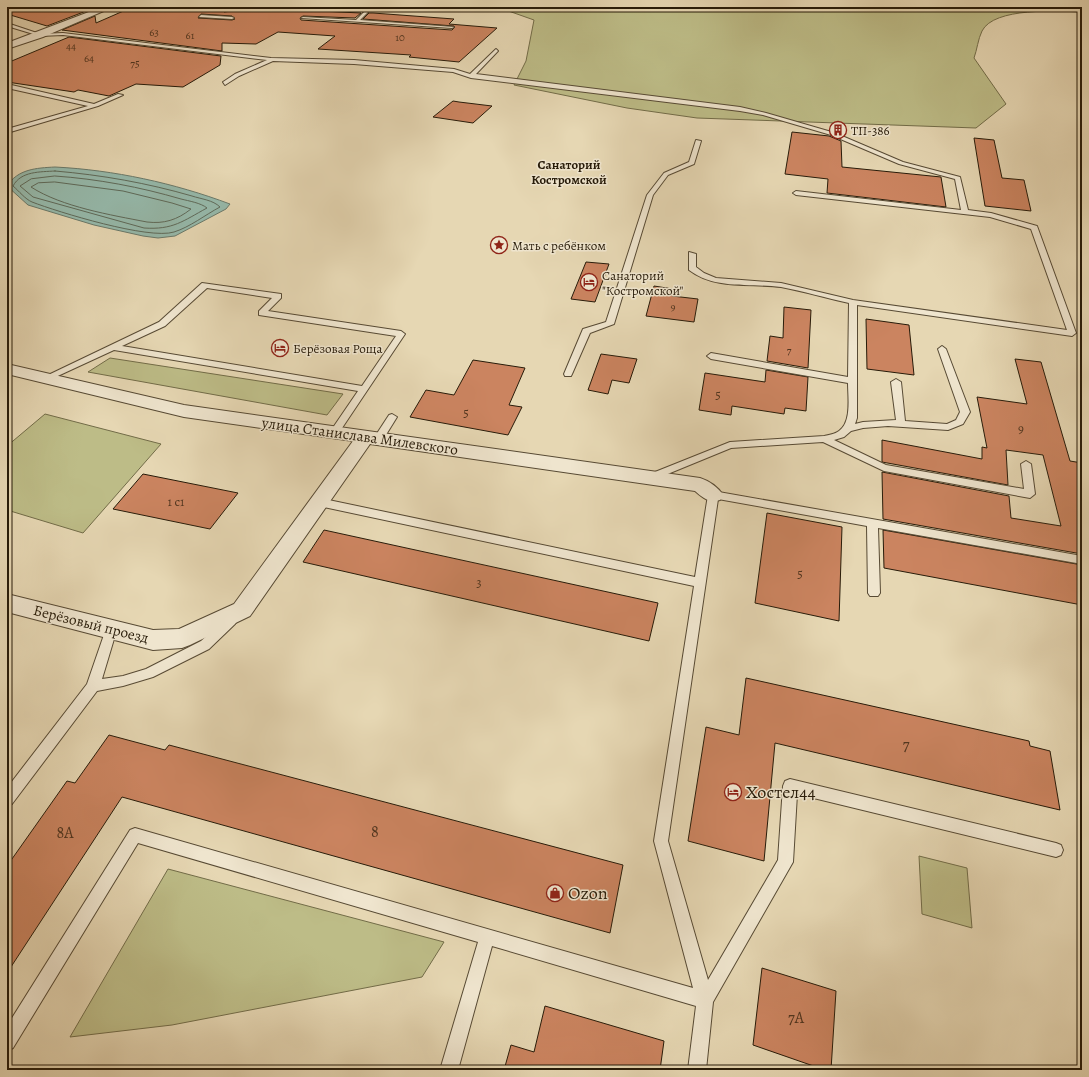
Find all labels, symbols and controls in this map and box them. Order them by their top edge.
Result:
house number: 63 [149,25,159,40]
house number: 61 [186,28,195,43]
house number: 10 [395,30,405,45]
house number: 44 [66,39,76,54]
house number: 64 [84,51,94,66]
house number: 75 [130,56,140,71]
building icon: ТП-386 [828,120,848,140]
place label: ТП-386 [851,122,890,139]
district label: Санаторий Костромской [531,156,607,188]
place icon: Мать с ребёнком [489,235,509,255]
place label: Мать с ребёнком [512,237,606,254]
place label: Санаторий "Костромской" [602,267,684,299]
hotel icon: Санаторий "Костромской" [579,272,599,292]
house number: 9 [670,299,676,314]
hotel icon: Берёзовая Роща [270,338,290,358]
place label: Берёзовая Роща [293,340,382,357]
house number: 7 [787,343,792,358]
house number: 5 [715,386,721,403]
house number: 5 [463,404,469,421]
street label: улица Станислава Милевского [260,412,459,460]
house number: 9 [1018,420,1024,437]
house number: 1 с1 [167,493,185,510]
house number: 5 [797,565,803,582]
house number: 3 [476,574,482,591]
street label: Берёзовый проезд [31,600,151,648]
house number: 7 [903,734,910,756]
place label: Хостел44 [746,780,816,804]
hotel icon: Хостел44 [723,782,743,802]
house number: 8 [371,821,379,843]
house number: 8А [56,822,74,844]
place label: Ozon [568,881,608,905]
shop icon: Ozon [545,883,565,903]
house number: 7А [788,1007,805,1029]

